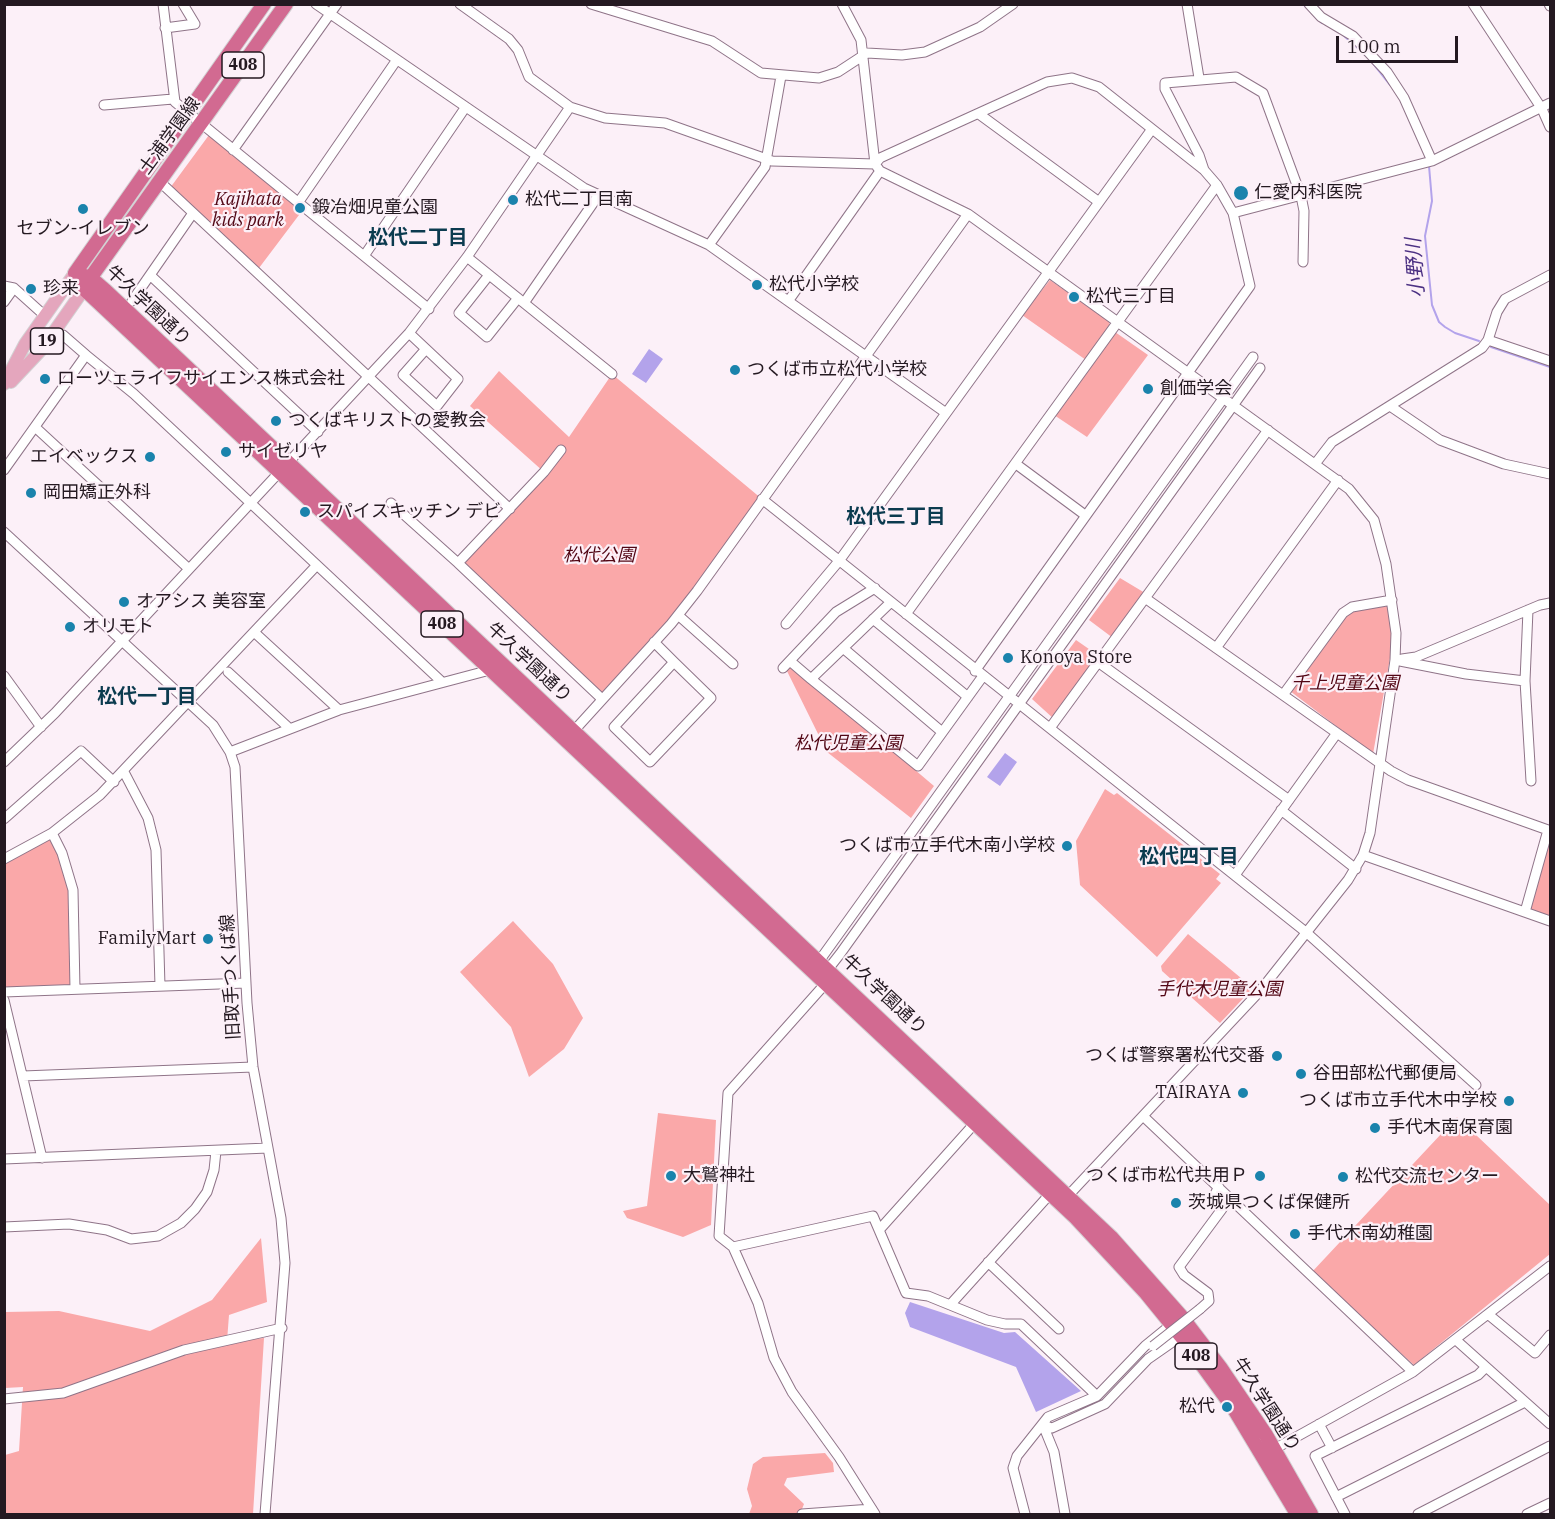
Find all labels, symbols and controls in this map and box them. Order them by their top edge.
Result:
scale bar [1339,24,1460,62]
text: 100 m [1347,35,1401,58]
road number: 408 [222,52,264,78]
street label: 土浦学園線 [135,93,205,179]
place label: 仁愛内科医院 [1254,182,1362,204]
marker: 仁愛内科医院 [1232,184,1250,202]
park label: Kajihata kids park [212,189,284,232]
place label: 松代二丁目南 [525,189,633,211]
marker: 松代二丁目南 [506,193,520,207]
place label: 鍛冶畑児童公園 [312,197,438,219]
marker: 鍛冶畑児童公園 [293,201,307,215]
marker: セブン-イレブン [76,202,90,216]
place label: セブン-イレブン [16,218,150,240]
district label: 松代二丁目 [368,226,468,250]
water label: 小野川 [1402,237,1430,299]
street label: 牛久学園通り [101,261,195,351]
place label: 松代小学校 [769,274,859,296]
place label: 珍来 [43,278,79,300]
marker: 松代小学校 [750,278,764,292]
marker: 珍来 [24,282,38,296]
place label: 松代三丁目 [1086,286,1176,308]
marker: 松代三丁目 [1067,290,1081,304]
road number: 19 [30,328,63,354]
place label: つくば市立松代小学校 [747,359,927,381]
marker: つくば市立松代小学校 [728,363,742,377]
place label: ローツェライフサイエンス株式会社 [57,368,345,390]
marker: ローツェライフサイエンス株式会社 [38,372,52,386]
place label: 創価学会 [1160,378,1232,400]
marker: 創価学会 [1141,382,1155,396]
place label: つくばキリストの愛教会 [288,410,486,432]
marker: つくばキリストの愛教会 [269,414,283,428]
place label: サイゼリヤ [238,441,328,463]
marker: サイゼリヤ [219,445,233,459]
place label: エイベックス [30,446,138,468]
marker: エイベックス [143,450,157,464]
place label: 岡田矯正外科 [43,482,151,504]
marker: 岡田矯正外科 [24,486,38,500]
place label: スパイスキッチン デビ [317,501,501,523]
marker: スパイスキッチン デビ [298,505,312,519]
district label: 松代三丁目 [846,505,946,529]
park label: 松代公園 [563,545,635,567]
place label: オアシス 美容室 [136,591,266,613]
marker: オアシス 美容室 [117,595,131,609]
road number: 408 [421,611,463,637]
place label: オリモト [82,616,154,638]
street label: 牛久学園通り [482,618,576,708]
marker: オリモト [63,620,77,634]
place label: Konoya Store [1020,647,1132,669]
marker: Konoya Store [1001,651,1015,665]
park label: 千上児童公園 [1291,673,1399,695]
district label: 松代一丁目 [97,685,197,709]
park label: 松代児童公園 [794,733,902,755]
place label: つくば市立手代木南小学校 [839,835,1055,857]
marker: つくば市立手代木南小学校 [1060,839,1074,853]
district label: 松代四丁目 [1139,845,1239,869]
street label: 旧取手つくば線 [217,914,245,1040]
place label: FamilyMart [98,928,196,950]
marker: FamilyMart [201,932,215,946]
street label: 牛久学園通り [837,950,931,1040]
park label: 手代木児童公園 [1156,979,1282,1001]
place label: つくば警察署松代交番 [1085,1045,1265,1067]
marker: つくば警察署松代交番 [1270,1049,1284,1063]
place label: 谷田部松代郵便局 [1313,1063,1457,1085]
marker: 谷田部松代郵便局 [1294,1067,1308,1081]
place label: TAIRAYA [1155,1082,1231,1104]
marker: TAIRAYA [1236,1086,1250,1100]
place label: つくば市立手代木中学校 [1299,1090,1497,1112]
marker: つくば市立手代木中学校 [1502,1094,1516,1108]
place label: 手代木南保育園 [1387,1117,1513,1139]
marker: 手代木南保育園 [1368,1121,1382,1135]
place label: 大鷲神社 [683,1165,755,1187]
place label: つくば市松代共用Ｐ [1086,1165,1248,1187]
place label: 松代交流センター [1355,1166,1499,1188]
marker: 大鷲神社 [664,1169,678,1183]
marker: つくば市松代共用Ｐ [1253,1169,1267,1183]
marker: 松代交流センター [1336,1170,1350,1184]
place label: 茨城県つくば保健所 [1188,1192,1350,1214]
marker: 茨城県つくば保健所 [1169,1196,1183,1210]
place label: 手代木南幼稚園 [1307,1223,1433,1245]
marker: 手代木南幼稚園 [1288,1227,1302,1241]
road number: 408 [1175,1343,1217,1369]
street label: 牛久学園通り [1228,1354,1304,1456]
place label: 松代 [1179,1396,1215,1418]
marker: 松代 [1220,1400,1234,1414]

